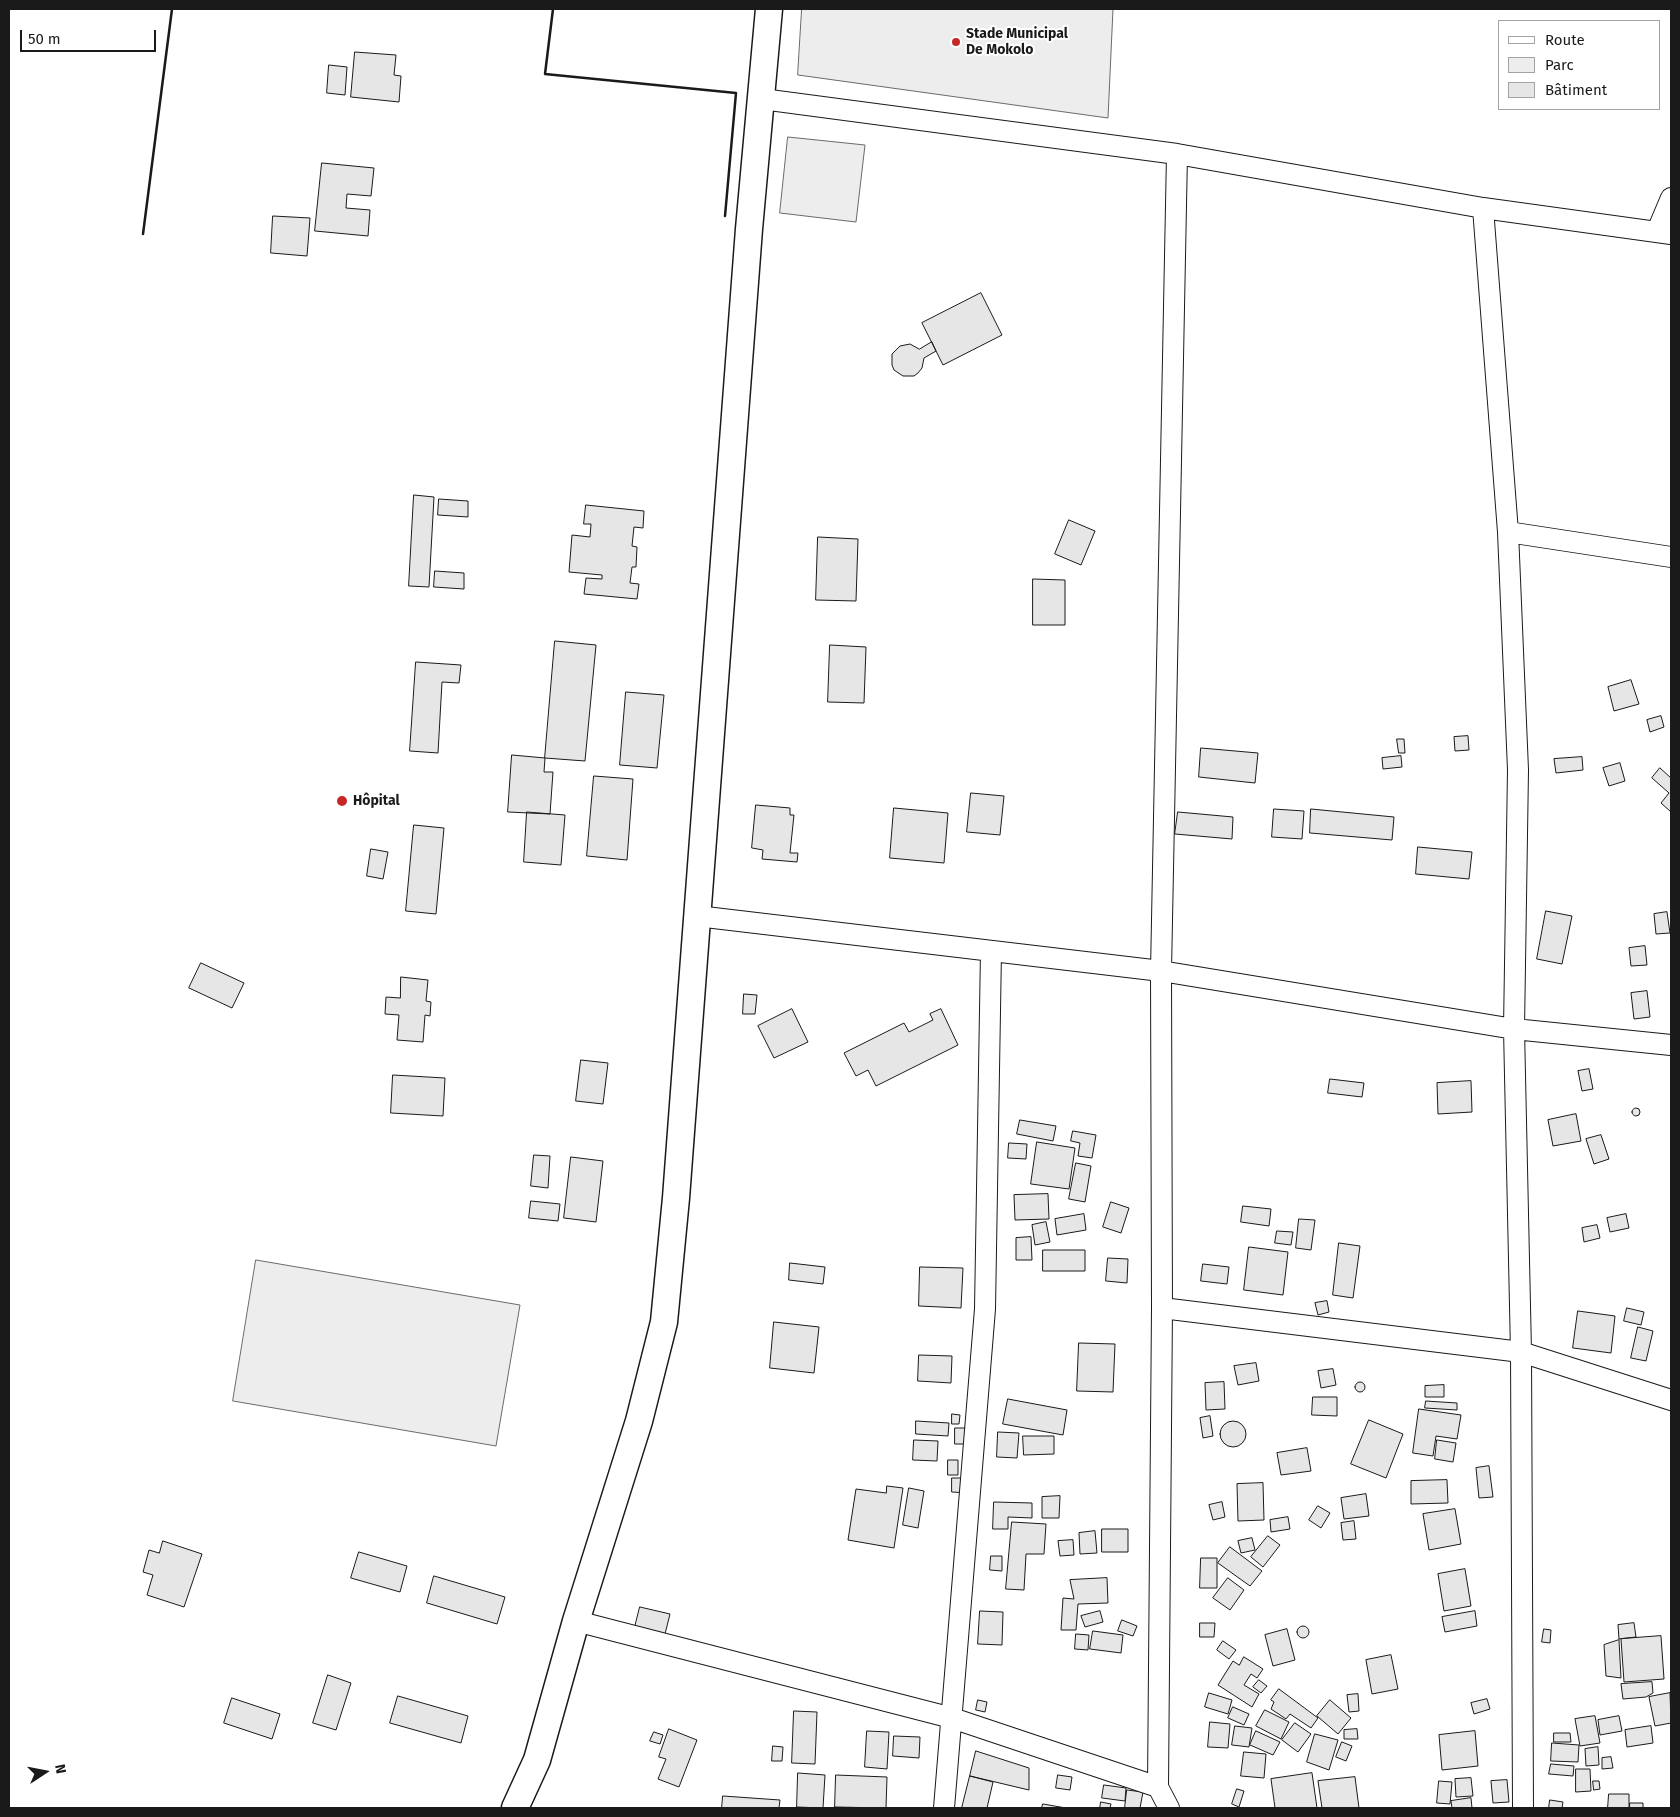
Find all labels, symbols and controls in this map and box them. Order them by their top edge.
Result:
scale bar [22,20,159,52]
legend [1498,20,1660,110]
place label: Stade Municipal De Mokolo [966,26,1068,58]
text: 50 m [28,30,61,48]
text: Route [1545,31,1585,49]
marker: Stade Municipal De Mokolo [950,36,962,48]
text: Parc [1545,56,1574,74]
text: Bâtiment [1545,81,1607,99]
place label: Hôpital [353,793,400,809]
marker: Hôpital [335,794,349,808]
north arrow [20,1747,70,1797]
text: N [51,1763,69,1775]

